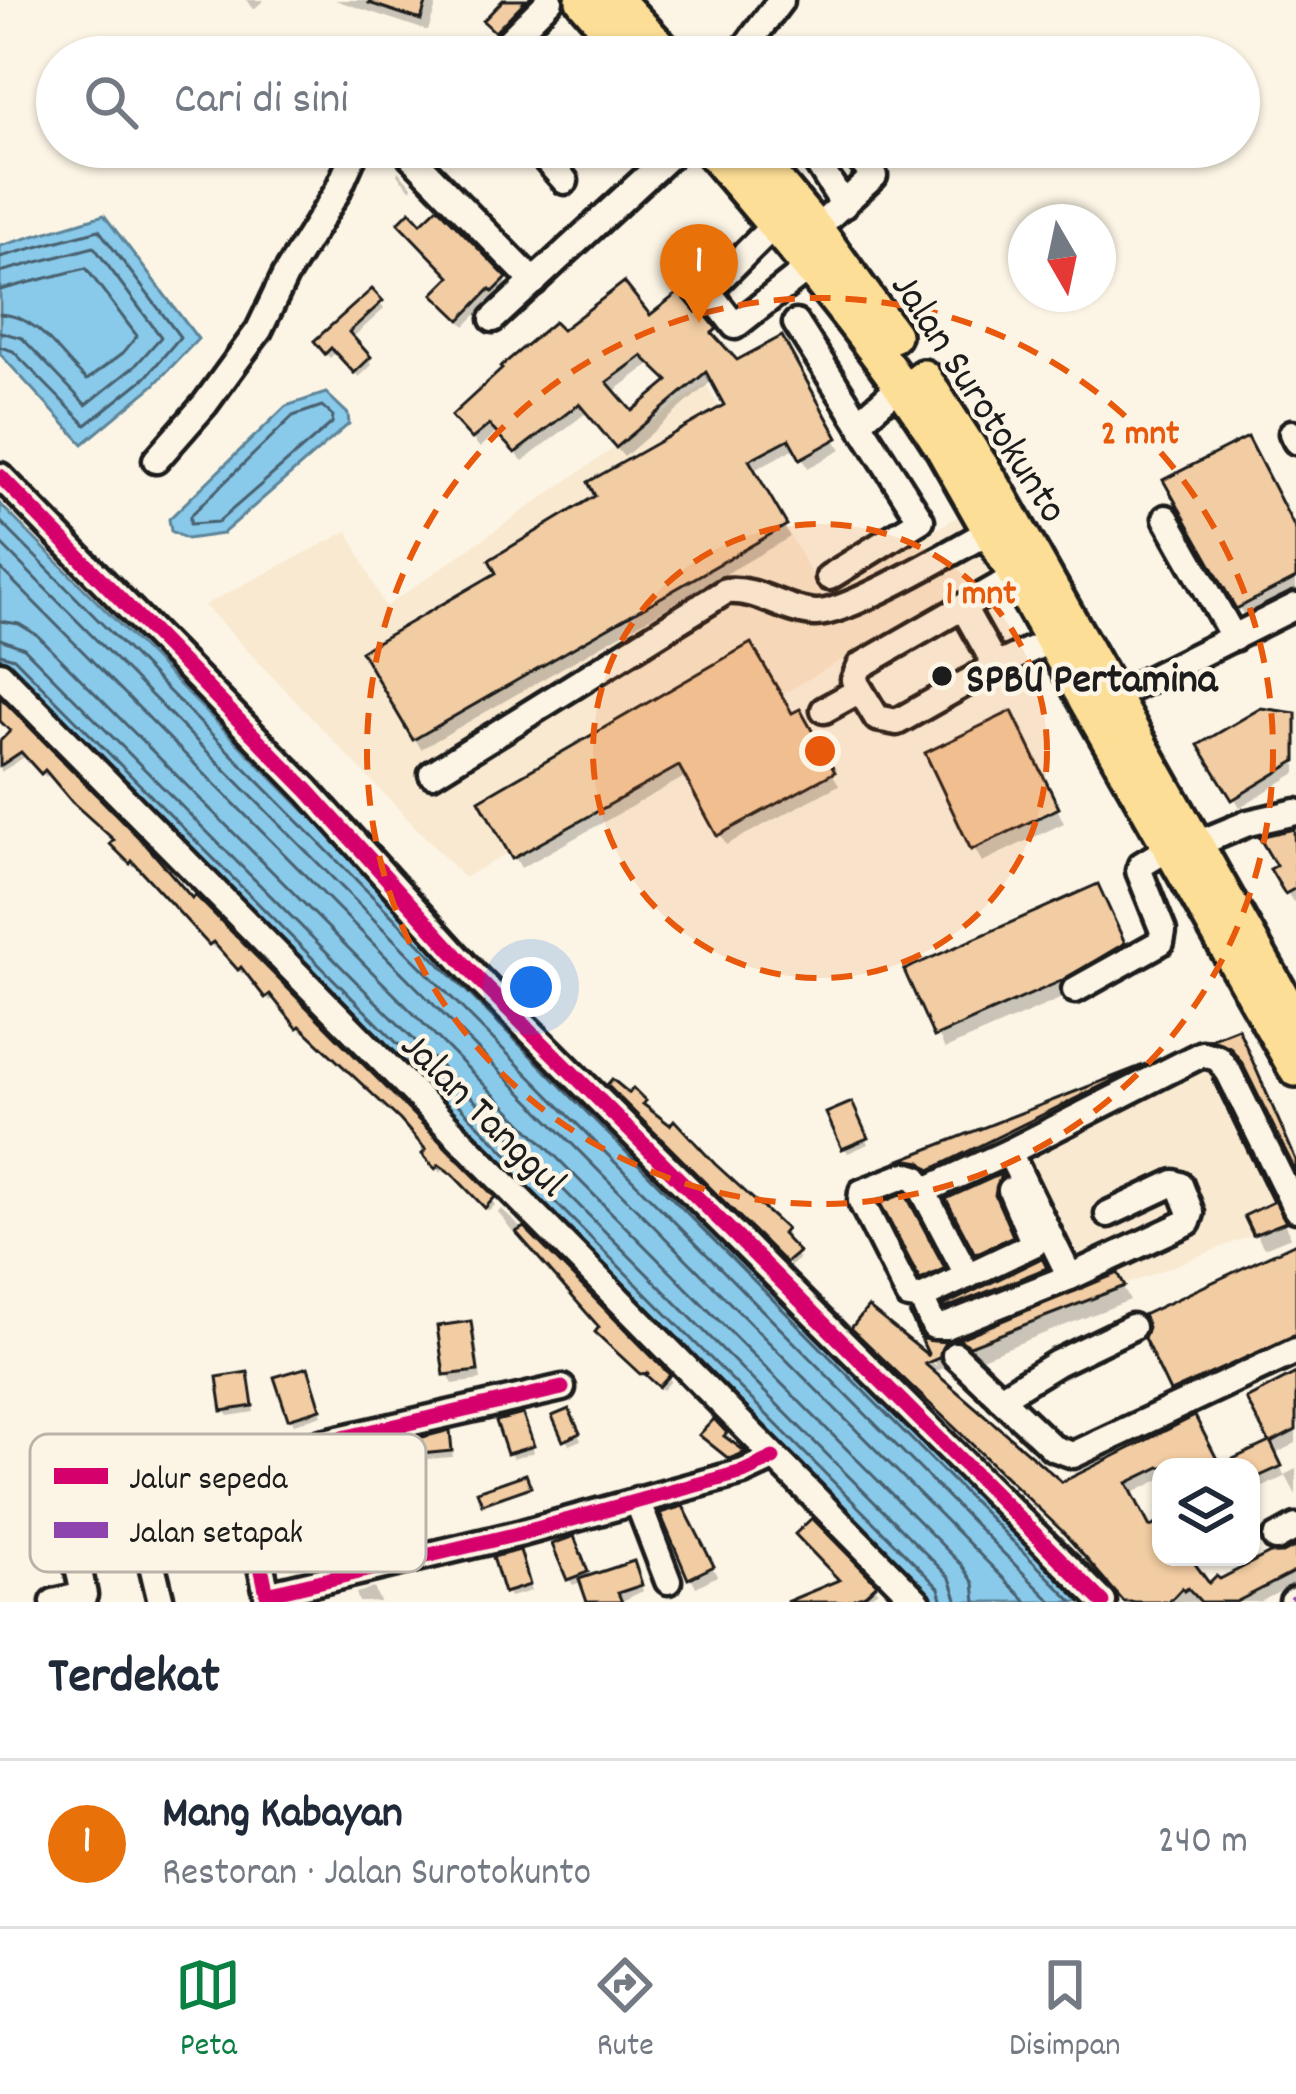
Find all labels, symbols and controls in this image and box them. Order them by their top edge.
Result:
search box [36,36,1260,168]
icon: search [78,69,144,135]
text: Cari di sini [174,70,348,134]
north arrow [1008,204,1116,312]
pin: 1 [660,224,738,323]
street label: Jalan Surotokunto [873,263,1080,537]
text: 2 mnt [1101,410,1180,462]
text: 1 mnt [946,570,1017,622]
place label: SPBU Pertamina [966,653,1219,713]
marker: SPBU Pertamina [929,663,955,689]
centre of rings [799,730,841,772]
your location [501,957,561,1017]
street label: Jalan Tanggul [384,1020,578,1214]
legend [30,1434,426,1572]
text: Jalur sepeda [129,1458,288,1505]
map controls [1152,1458,1260,1566]
button: layers [1152,1458,1260,1566]
text: Jalan setapak [129,1512,303,1559]
text: Terdekat [48,1644,220,1716]
text: Mang Kabayan [162,1784,403,1848]
text: 1 [83,1816,91,1871]
text: 240 m [1158,1816,1248,1871]
text: Restoran · Jalan Surotokunto [162,1848,591,1903]
tab: Peta [175,1952,241,2071]
tab: Rute [592,1952,658,2071]
tab: Disimpan [1009,1952,1121,2071]

